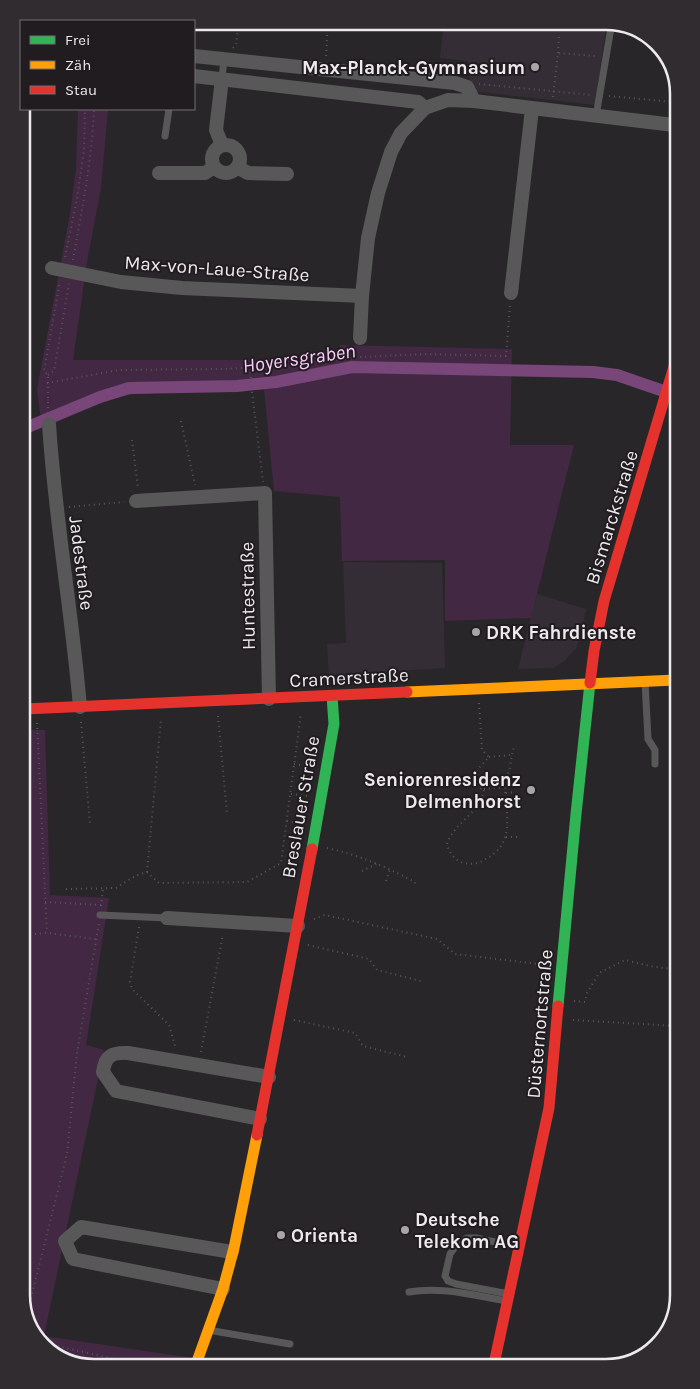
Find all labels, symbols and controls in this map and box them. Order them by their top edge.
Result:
legend [20,20,195,110]
text: Frei [65,31,90,49]
text: Zäh [65,56,91,74]
place label: Max-Planck-Gymnasium [302,57,525,79]
marker: Max-Planck-Gymnasium [529,61,541,73]
text: Stau [65,81,97,99]
street label: Max-von-Laue-Straße [124,252,310,286]
water label: Hoyersgraben [241,339,357,378]
street label: Bismarckstraße [581,448,643,587]
street label: Jadestraße [64,515,98,612]
street label: Huntestraße [236,542,260,650]
place label: DRK Fahrdienste [486,622,636,644]
marker: DRK Fahrdienste [470,626,482,638]
street label: Cramerstraße [289,664,409,692]
street label: Breslauer Straße [278,734,324,880]
place label: Seniorenresidenz Delmenhorst [364,769,521,813]
marker: Seniorenresidenz Delmenhorst [525,784,537,796]
street label: Düsternortstraße [523,949,557,1100]
place label: Deutsche Telekom AG [415,1209,519,1253]
marker: Deutsche Telekom AG [399,1224,411,1236]
place label: Orienta [291,1225,358,1247]
marker: Orienta [275,1229,287,1241]

